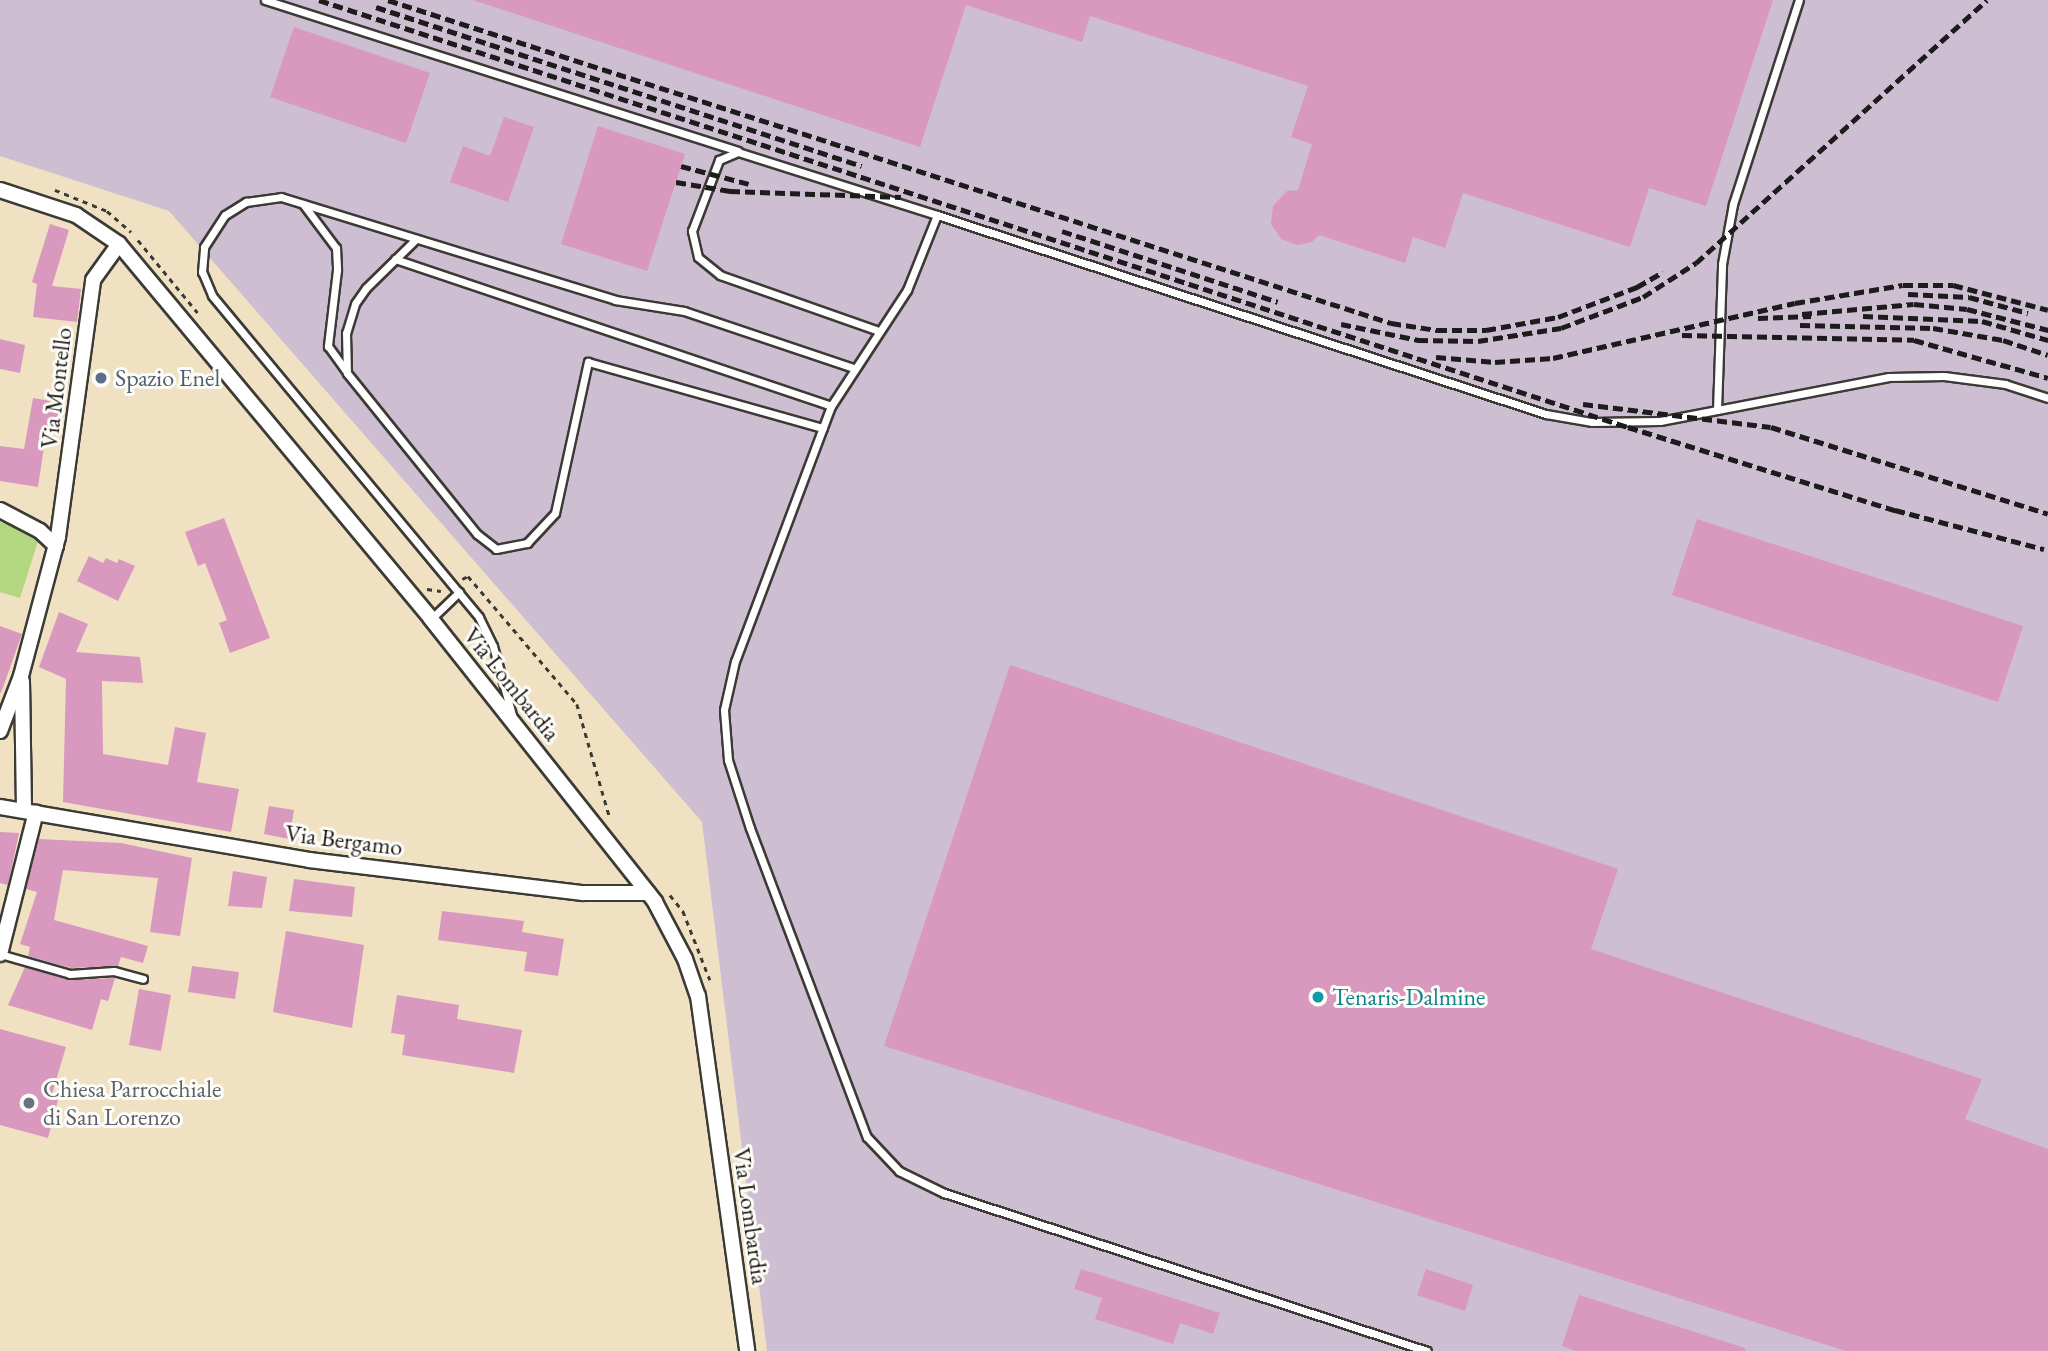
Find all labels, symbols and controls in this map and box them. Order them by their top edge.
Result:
street label: Via Montello [34,326,78,450]
place label: Spazio Enel [115,364,220,392]
marker: Spazio Enel [93,370,109,386]
street label: Via Lombardia [458,621,566,747]
street label: Via Bergamo [284,819,404,861]
place label: Tenaris-Dalmine [1332,983,1485,1011]
marker: Tenaris-Dalmine [1310,989,1326,1005]
place label: Chiesa Parrocchiale di San Lorenzo [43,1075,221,1131]
marker: Chiesa Parrocchiale di San Lorenzo [21,1095,37,1111]
street label: Via Lombardia [727,1146,775,1286]

